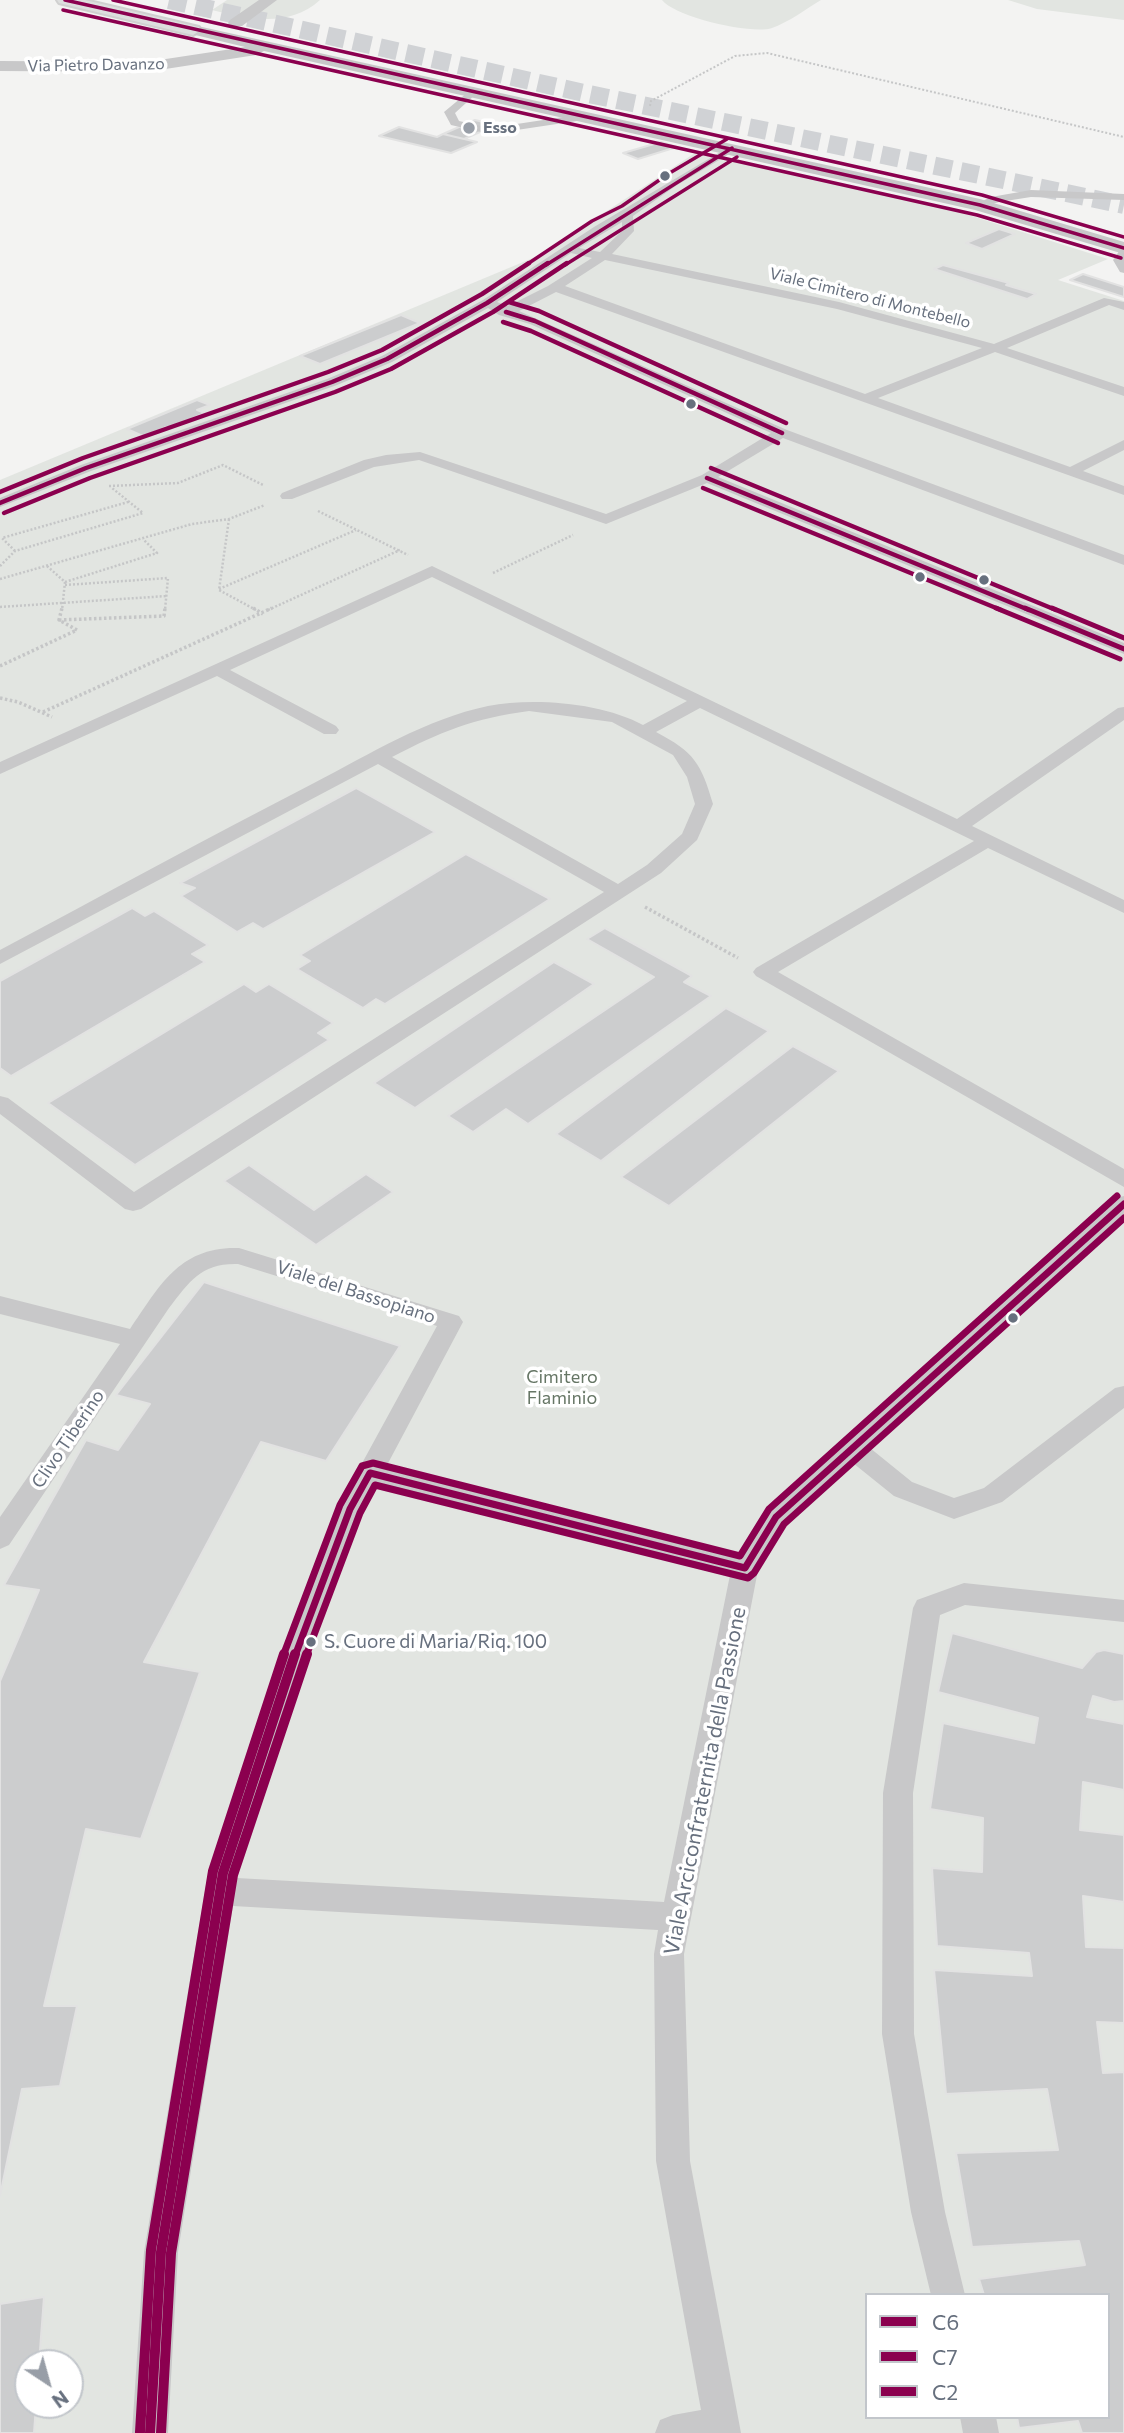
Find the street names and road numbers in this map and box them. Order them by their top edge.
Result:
street label: Via Pietro Davanzo [27,54,165,76]
street label: Viale Cimitero di Montebello [767,264,973,332]
street label: Viale del Bassopiano [274,1256,438,1328]
street label: Clivo Tiberino [27,1386,109,1492]
street label: Viale Arciconfraternita della Passione [659,1605,751,1957]

